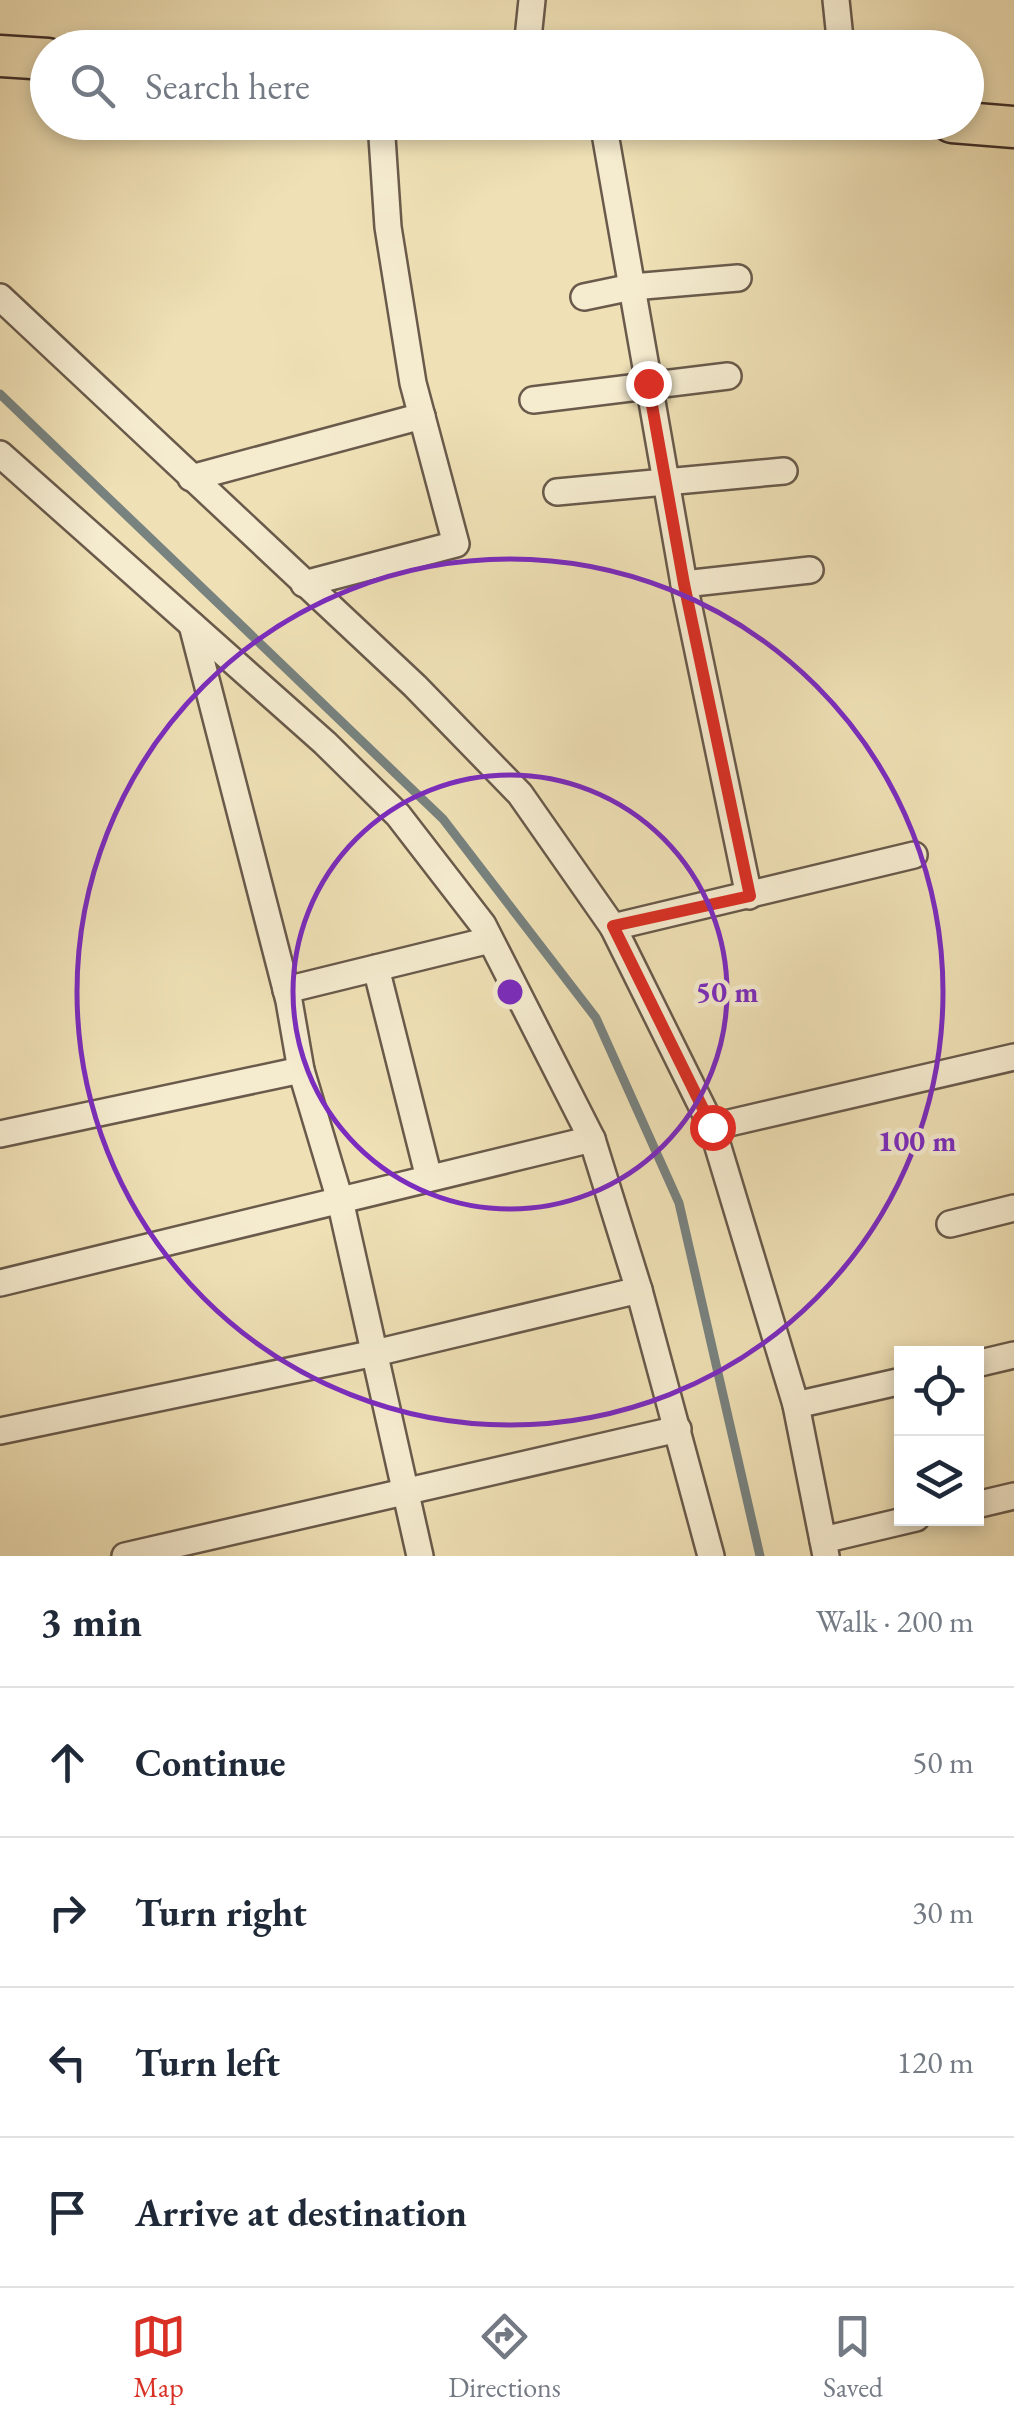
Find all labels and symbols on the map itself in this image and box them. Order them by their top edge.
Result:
route end [626,361,672,407]
text: 50 m [695,972,759,1011]
centre of rings [492,974,528,1010]
route start [690,1105,736,1151]
text: 100 m [878,1121,956,1160]

